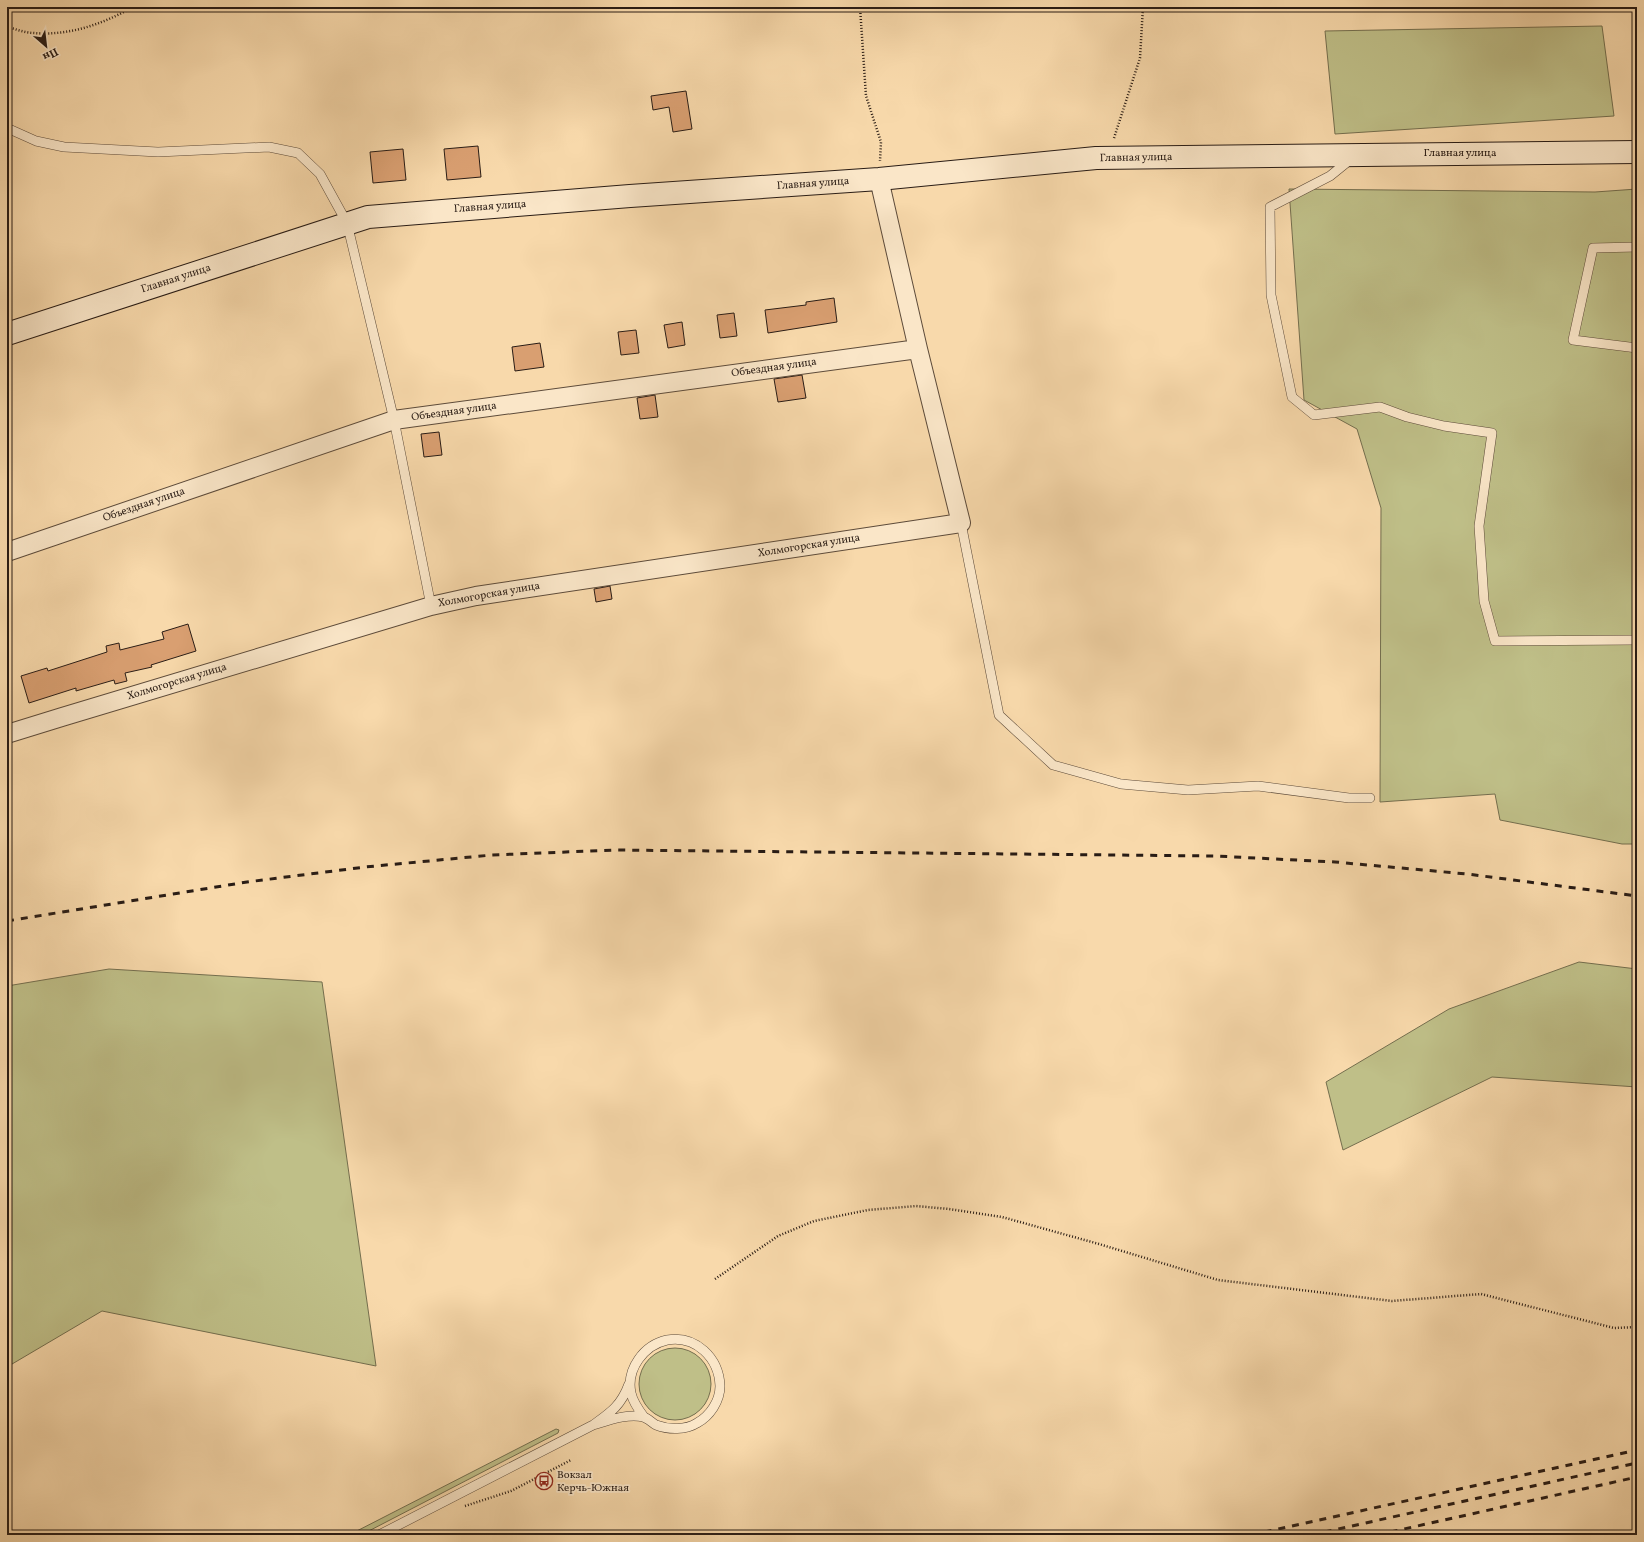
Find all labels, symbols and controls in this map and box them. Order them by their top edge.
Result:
north arrow [26,26,66,66]
text: Пн [40,43,60,64]
street label: Главная улица [1424,146,1497,161]
street label: Главная улица [1099,150,1173,166]
street label: Главная улица [776,174,850,194]
street label: Главная улица [453,197,527,217]
street label: Главная улица [139,260,213,297]
street label: Объездная улица [730,355,818,381]
street label: Объездная улица [410,399,498,425]
street label: Объездная улица [101,484,188,526]
street label: Холмогорская улица [757,530,862,561]
street label: Холмогорская улица [437,579,542,611]
street label: Холмогорская улица [125,660,229,704]
place label: Вокзал Керчь-Южная [557,1468,629,1496]
bus stop icon: Вокзал Керчь-Южная [534,1471,554,1491]

